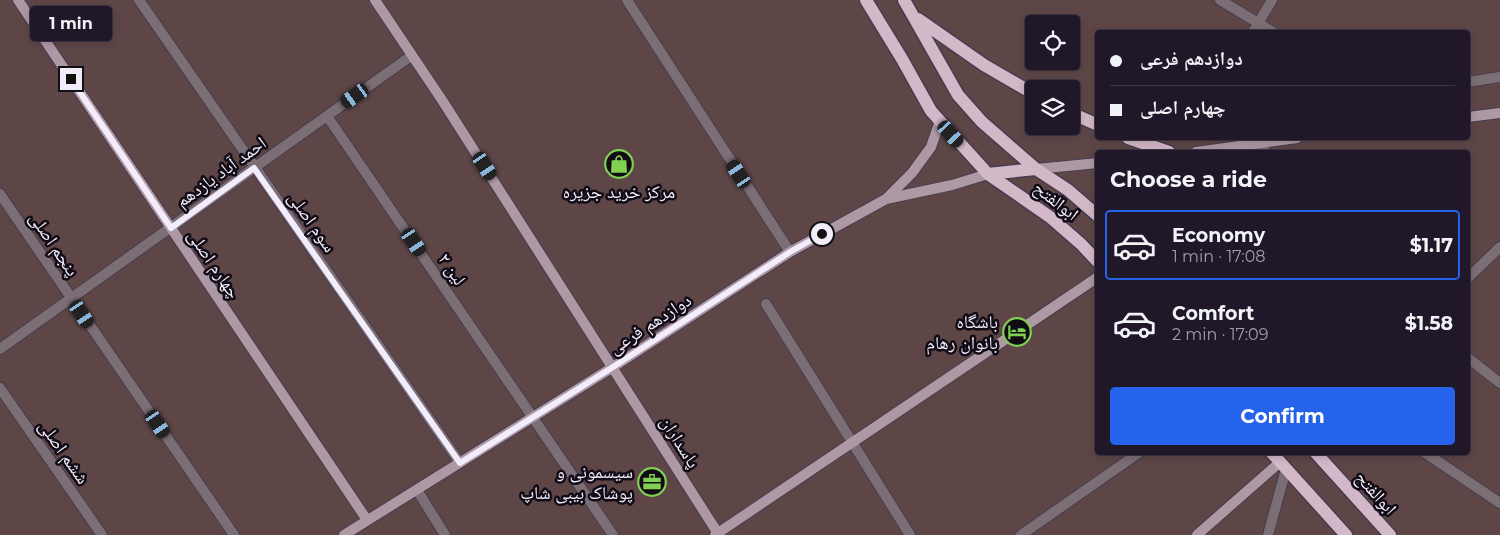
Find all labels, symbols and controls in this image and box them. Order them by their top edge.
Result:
callout: 1 min [30,7,112,42]
text: 1 min [49,14,93,33]
map controls [1025,15,1080,135]
button: locate [1025,15,1080,70]
text: دوازدهم فرعی [1140,47,1243,70]
route end [60,68,82,90]
button: layers [1025,80,1080,135]
car [338,81,371,111]
text: چهارم اصلی [1140,96,1226,119]
car [935,118,966,150]
street label: احمد آباد یازدهم [172,132,271,213]
car [470,149,499,183]
shop icon: مرکز خرید جزیره [604,149,634,179]
car [724,157,753,191]
text: Choose a ride [1110,166,1267,193]
street label: ابوالفتح [1028,177,1083,226]
place label: مرکز خرید جزیره [563,181,675,203]
street label: سوم اصلی [282,187,341,257]
street label: پنجم اصلی [24,208,83,281]
route start [811,223,833,245]
icon: car [1112,223,1157,268]
text: Economy [1172,224,1265,247]
street label: چهارم اصلی [182,225,245,303]
car [399,225,428,259]
text: $1.17 [1410,234,1453,257]
text: 1 min · 17:08 [1172,247,1266,266]
street label: لین ۲ [433,249,471,289]
street label: دوازدهم فرعی [604,289,696,360]
car [67,297,96,331]
icon: car [1112,301,1157,346]
text: Comfort [1172,302,1254,325]
place label: باشگاه بانوان رهام [926,311,998,355]
text: $1.58 [1405,312,1453,335]
hotel icon: باشگاه بانوان رهام [1002,317,1032,347]
text: 2 min · 17:09 [1172,325,1268,344]
button: Confirm [1110,387,1455,445]
car [143,407,172,441]
street label: پاسداران [655,412,704,472]
street label: ششم اصلی [33,416,94,489]
place label: سیسمونی و پوشاک بیبی شاپ [520,461,633,504]
office icon: سیسمونی و پوشاک بیبی شاپ [637,467,667,497]
street label: ابوالفتح [1350,467,1401,520]

